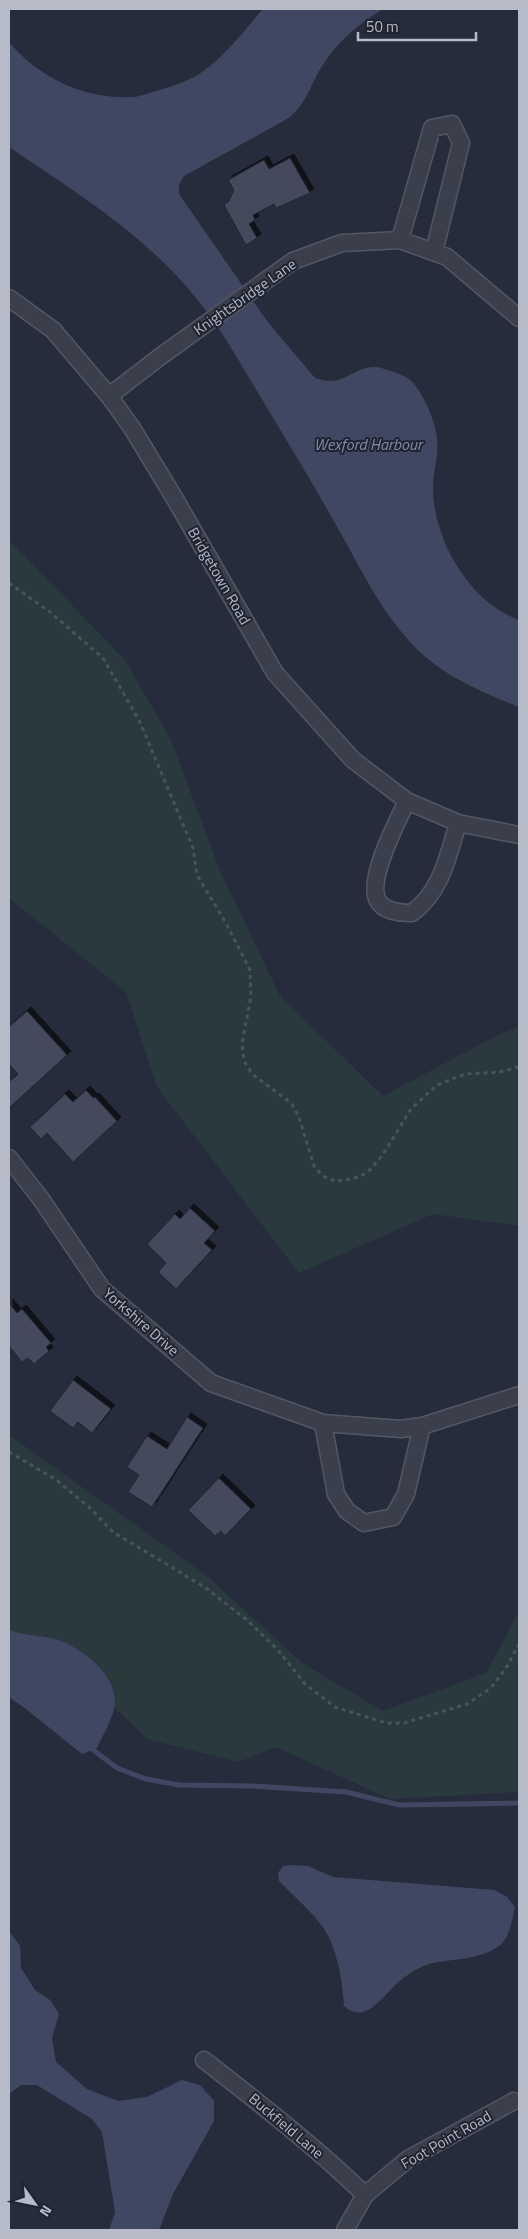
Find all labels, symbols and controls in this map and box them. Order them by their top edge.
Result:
scale bar [358,10,476,42]
text: 50 m [366,15,399,38]
street label: Knightsbridge Lane [189,252,301,341]
water label: Wexford Harbour [314,432,424,456]
street label: Bridgetown Road [182,523,257,629]
street label: Yorkshire Drive [98,1282,184,1361]
street label: Buckfield Lane [244,2087,329,2164]
street label: Foot Point Road [396,2104,495,2175]
north arrow [10,2179,60,2229]
text: N [35,2202,58,2221]

